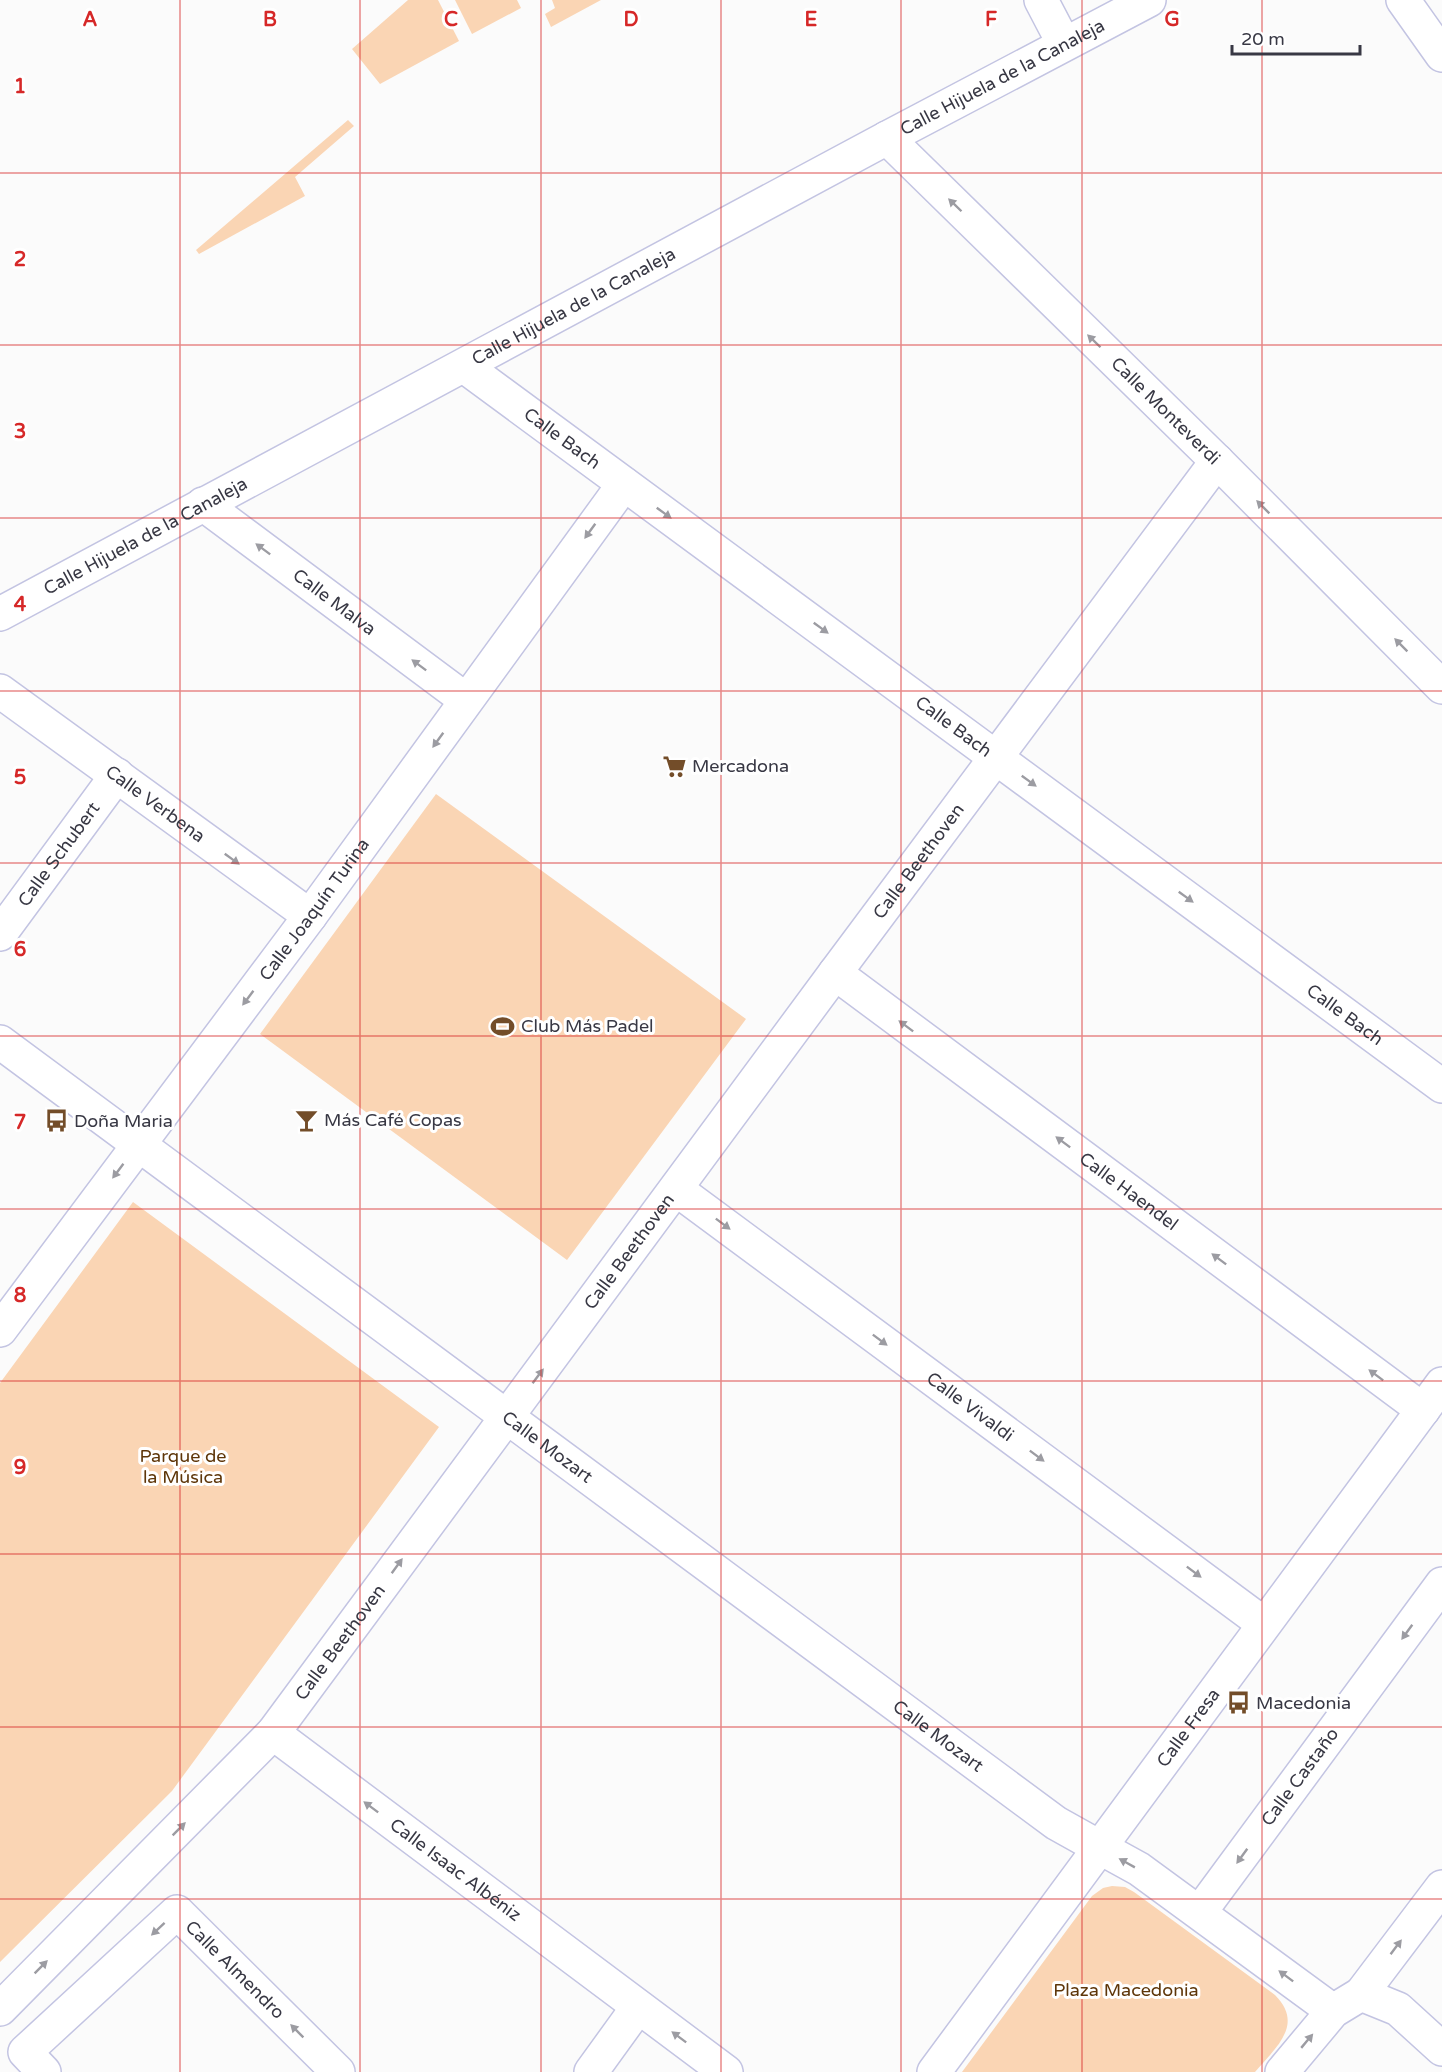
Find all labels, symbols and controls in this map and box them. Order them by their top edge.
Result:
text: A [83,8,98,32]
text: B [263,8,277,32]
text: C [444,8,458,32]
text: D [623,8,639,32]
text: E [805,8,818,32]
text: F [985,8,997,32]
text: G [1164,8,1180,32]
street label: Calle Hijuela de la Canaleja [896,14,1108,140]
scale bar [1232,18,1360,56]
text: 20 m [1241,28,1285,50]
text: 1 [14,75,26,99]
one-way arrow [948,198,962,212]
street label: Calle Hijuela de la Canaleja [468,243,679,370]
text: 2 [14,248,26,272]
one-way arrow [1088,334,1102,348]
street label: Calle Monteverdi [1106,352,1225,469]
street label: Calle Bach [520,403,605,474]
text: 3 [14,420,26,444]
street label: Calle Hijuela de la Canaleja [40,472,251,600]
one-way arrow [1257,500,1271,514]
one-way arrow [655,507,671,519]
one-way arrow [584,523,596,539]
one-way arrow [255,543,271,555]
street label: Calle Malva [289,564,380,640]
text: 4 [14,593,27,617]
one-way arrow [812,622,828,634]
one-way arrow [1394,639,1408,653]
one-way arrow [412,660,427,672]
street label: Calle Bach [911,691,996,762]
one-way arrow [432,731,444,747]
supermarket icon: Mercadona [661,753,687,779]
place label: Mercadona [692,755,789,777]
street label: Calle Verbena [101,760,210,847]
text: 5 [14,766,26,790]
one-way arrow [1020,775,1036,787]
street label: Calle Schubert [13,798,104,911]
street label: Calle Beethoven [868,799,969,923]
street label: Calle Joaquín Turina [254,834,374,985]
one-way arrow [224,853,240,865]
one-way arrow [1178,890,1193,902]
text: 6 [14,938,26,962]
street label: Calle Bach [1302,979,1388,1050]
one-way arrow [242,990,254,1006]
sports icon: Club Más Padel [490,1013,516,1039]
place label: Club Más Padel [521,1015,654,1037]
one-way arrow [899,1020,915,1032]
bar icon: Más Café Copas [293,1107,319,1133]
bus stop icon: Doña Maria [43,1108,69,1134]
place label: Más Café Copas [324,1109,462,1131]
place label: Doña Maria [74,1110,173,1132]
text: 7 [14,1111,26,1135]
one-way arrow [1055,1137,1070,1149]
street label: Calle Haendel [1075,1147,1182,1235]
one-way arrow [112,1163,124,1179]
street label: Calle Beethoven [579,1189,679,1314]
one-way arrow [716,1217,731,1229]
one-way arrow [1212,1253,1227,1265]
text: 8 [14,1284,26,1308]
one-way arrow [873,1333,888,1345]
street label: Calle Vivaldi [922,1367,1018,1446]
one-way arrow [531,1368,543,1383]
one-way arrow [1368,1369,1384,1381]
street label: Calle Mozart [498,1406,597,1488]
park label: Parque de la Música [139,1445,227,1488]
one-way arrow [1029,1449,1044,1461]
text: 9 [14,1456,26,1480]
one-way arrow [390,1559,402,1574]
one-way arrow [1186,1565,1201,1577]
street label: Calle Beethoven [290,1580,390,1705]
one-way arrow [1402,1624,1414,1639]
street label: Calle Fresa [1152,1684,1225,1771]
bus stop icon: Macedonia [1225,1690,1251,1716]
place label: Macedonia [1256,1692,1351,1714]
street label: Calle Mozart [889,1695,988,1777]
street label: Calle Castaño [1256,1723,1343,1830]
one-way arrow [364,1801,380,1813]
street label: Calle Isaac Albéniz [386,1813,526,1926]
one-way arrow [171,1822,185,1836]
one-way arrow [1235,1848,1248,1864]
one-way arrow [1118,1858,1135,1868]
street label: Calle Almendro [181,1916,289,2024]
one-way arrow [151,1922,165,1936]
one-way arrow [1390,1940,1402,1955]
one-way arrow [34,1960,49,1974]
one-way arrow [1278,1970,1294,1982]
park label: Plaza Macedonia [1053,1979,1199,2001]
one-way arrow [290,2024,304,2038]
one-way arrow [671,2031,687,2043]
one-way arrow [1300,2034,1313,2049]

